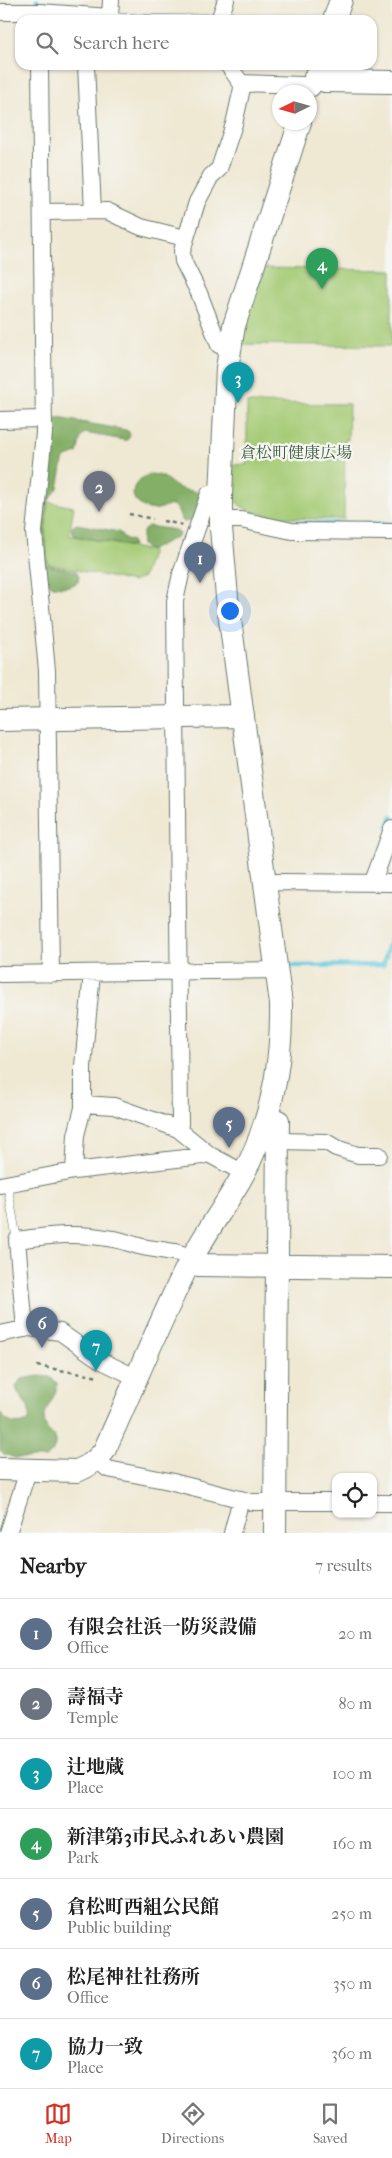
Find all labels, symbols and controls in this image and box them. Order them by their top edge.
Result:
search box [15,15,377,70]
icon: search [33,29,61,57]
text: Search here [73,32,169,54]
north arrow [272,85,317,130]
pin: 4 [306,248,338,289]
pin: 3 [222,362,254,403]
park label: 倉松町健康広場 [240,443,352,462]
pin: 2 [83,471,115,512]
pin: 1 [184,542,216,583]
your location [217,598,243,624]
pin: 5 [213,1107,245,1148]
pin: 6 [26,1307,58,1348]
pin: 7 [80,1330,112,1371]
map controls [332,1473,377,1518]
button: locate [332,1473,377,1518]
text: Nearby [20,1554,86,1578]
text: 7 results [315,1556,372,1575]
text: 有限会社浜一防災設備 [67,1616,257,1638]
text: 1 [33,1624,39,1643]
text: 20 m [338,1624,372,1643]
text: Office [67,1638,109,1657]
text: 壽福寺 [67,1686,124,1708]
text: 2 [32,1694,40,1713]
text: 80 m [338,1694,372,1713]
text: Temple [67,1708,118,1727]
text: 辻地蔵 [67,1756,124,1778]
text: 3 [33,1764,39,1783]
text: 100 m [332,1764,372,1783]
text: Place [67,1778,103,1797]
text: 新津第3市民ふれあい農園 [67,1826,284,1848]
text: 4 [31,1834,41,1853]
text: 160 m [332,1834,372,1853]
text: Park [67,1848,99,1867]
text: 倉松町西組公民館 [67,1896,219,1918]
text: 5 [33,1904,39,1923]
text: 250 m [331,1904,372,1923]
text: Public building [67,1918,171,1937]
text: 松尾神社社務所 [67,1966,200,1988]
text: 6 [32,1974,40,1993]
text: 350 m [333,1974,372,1993]
text: Office [67,1988,109,2007]
text: 協力一致 [67,2036,143,2058]
text: 7 [32,2044,40,2063]
text: 360 m [331,2044,372,2063]
text: Place [67,2058,103,2077]
tab: Map [44,2100,72,2147]
tab: Directions [161,2100,224,2147]
tab: Saved [313,2100,348,2147]

